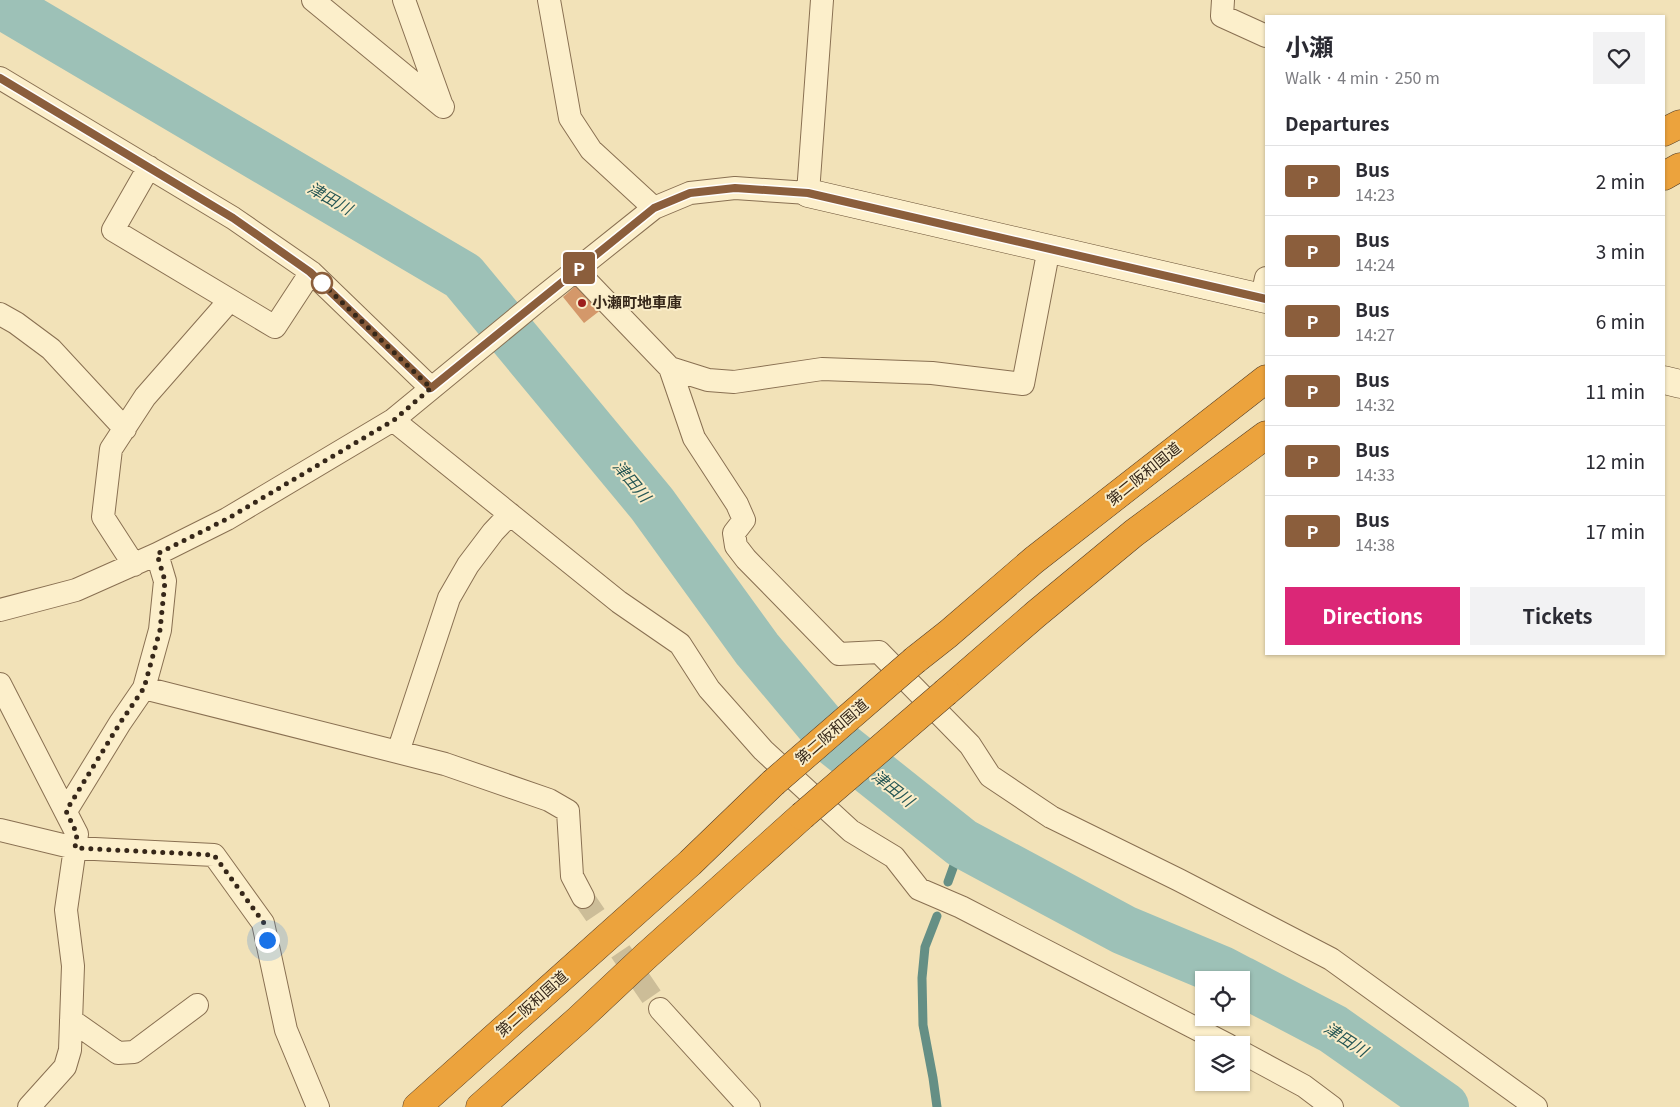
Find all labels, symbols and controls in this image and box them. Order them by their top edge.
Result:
text: 小瀬 [1285,28,1333,63]
button: heart [1593,32,1645,84]
text: Walk · 4 min · 250 m [1285,65,1440,89]
text: Departures [1285,109,1390,136]
text: Bus [1355,155,1389,182]
text: 2 min [1596,167,1645,194]
text: P [1306,168,1319,194]
water label: 津田川 [304,175,359,221]
text: 14:23 [1355,182,1395,206]
text: Bus [1355,225,1389,252]
text: 3 min [1596,237,1645,264]
text: P [1306,238,1319,264]
line badge: P [563,252,595,284]
text: 14:24 [1355,252,1395,276]
text: P [573,255,585,281]
unlabelled marker [311,272,333,294]
place label: 小瀬町地車庫 [592,291,682,312]
text: Bus [1355,295,1389,322]
marker: 小瀬町地車庫 [576,297,588,309]
text: 6 min [1596,307,1645,334]
text: P [1306,308,1319,334]
text: 14:27 [1355,322,1395,346]
text: Bus [1355,365,1389,392]
text: 11 min [1585,377,1645,404]
text: P [1306,378,1319,404]
text: 14:32 [1355,392,1395,416]
text: Bus [1355,435,1389,462]
street label: 第二阪和国道 [1101,436,1185,509]
text: 12 min [1585,447,1645,474]
text: P [1306,448,1319,474]
water label: 津田川 [608,454,659,508]
text: 14:33 [1355,462,1395,486]
text: Bus [1355,505,1389,532]
text: 17 min [1585,517,1645,544]
text: P [1306,518,1319,544]
text: 14:38 [1355,532,1395,556]
button: Directions [1285,587,1460,645]
button: Tickets [1470,587,1645,645]
street label: 第二阪和国道 [790,693,872,768]
water label: 津田川 [867,763,921,813]
your location [255,928,280,953]
street label: 第二阪和国道 [491,965,571,1041]
map controls [1195,971,1250,1091]
button: locate [1195,971,1250,1026]
water label: 津田川 [1320,1015,1375,1062]
button: layers [1195,1036,1250,1091]

